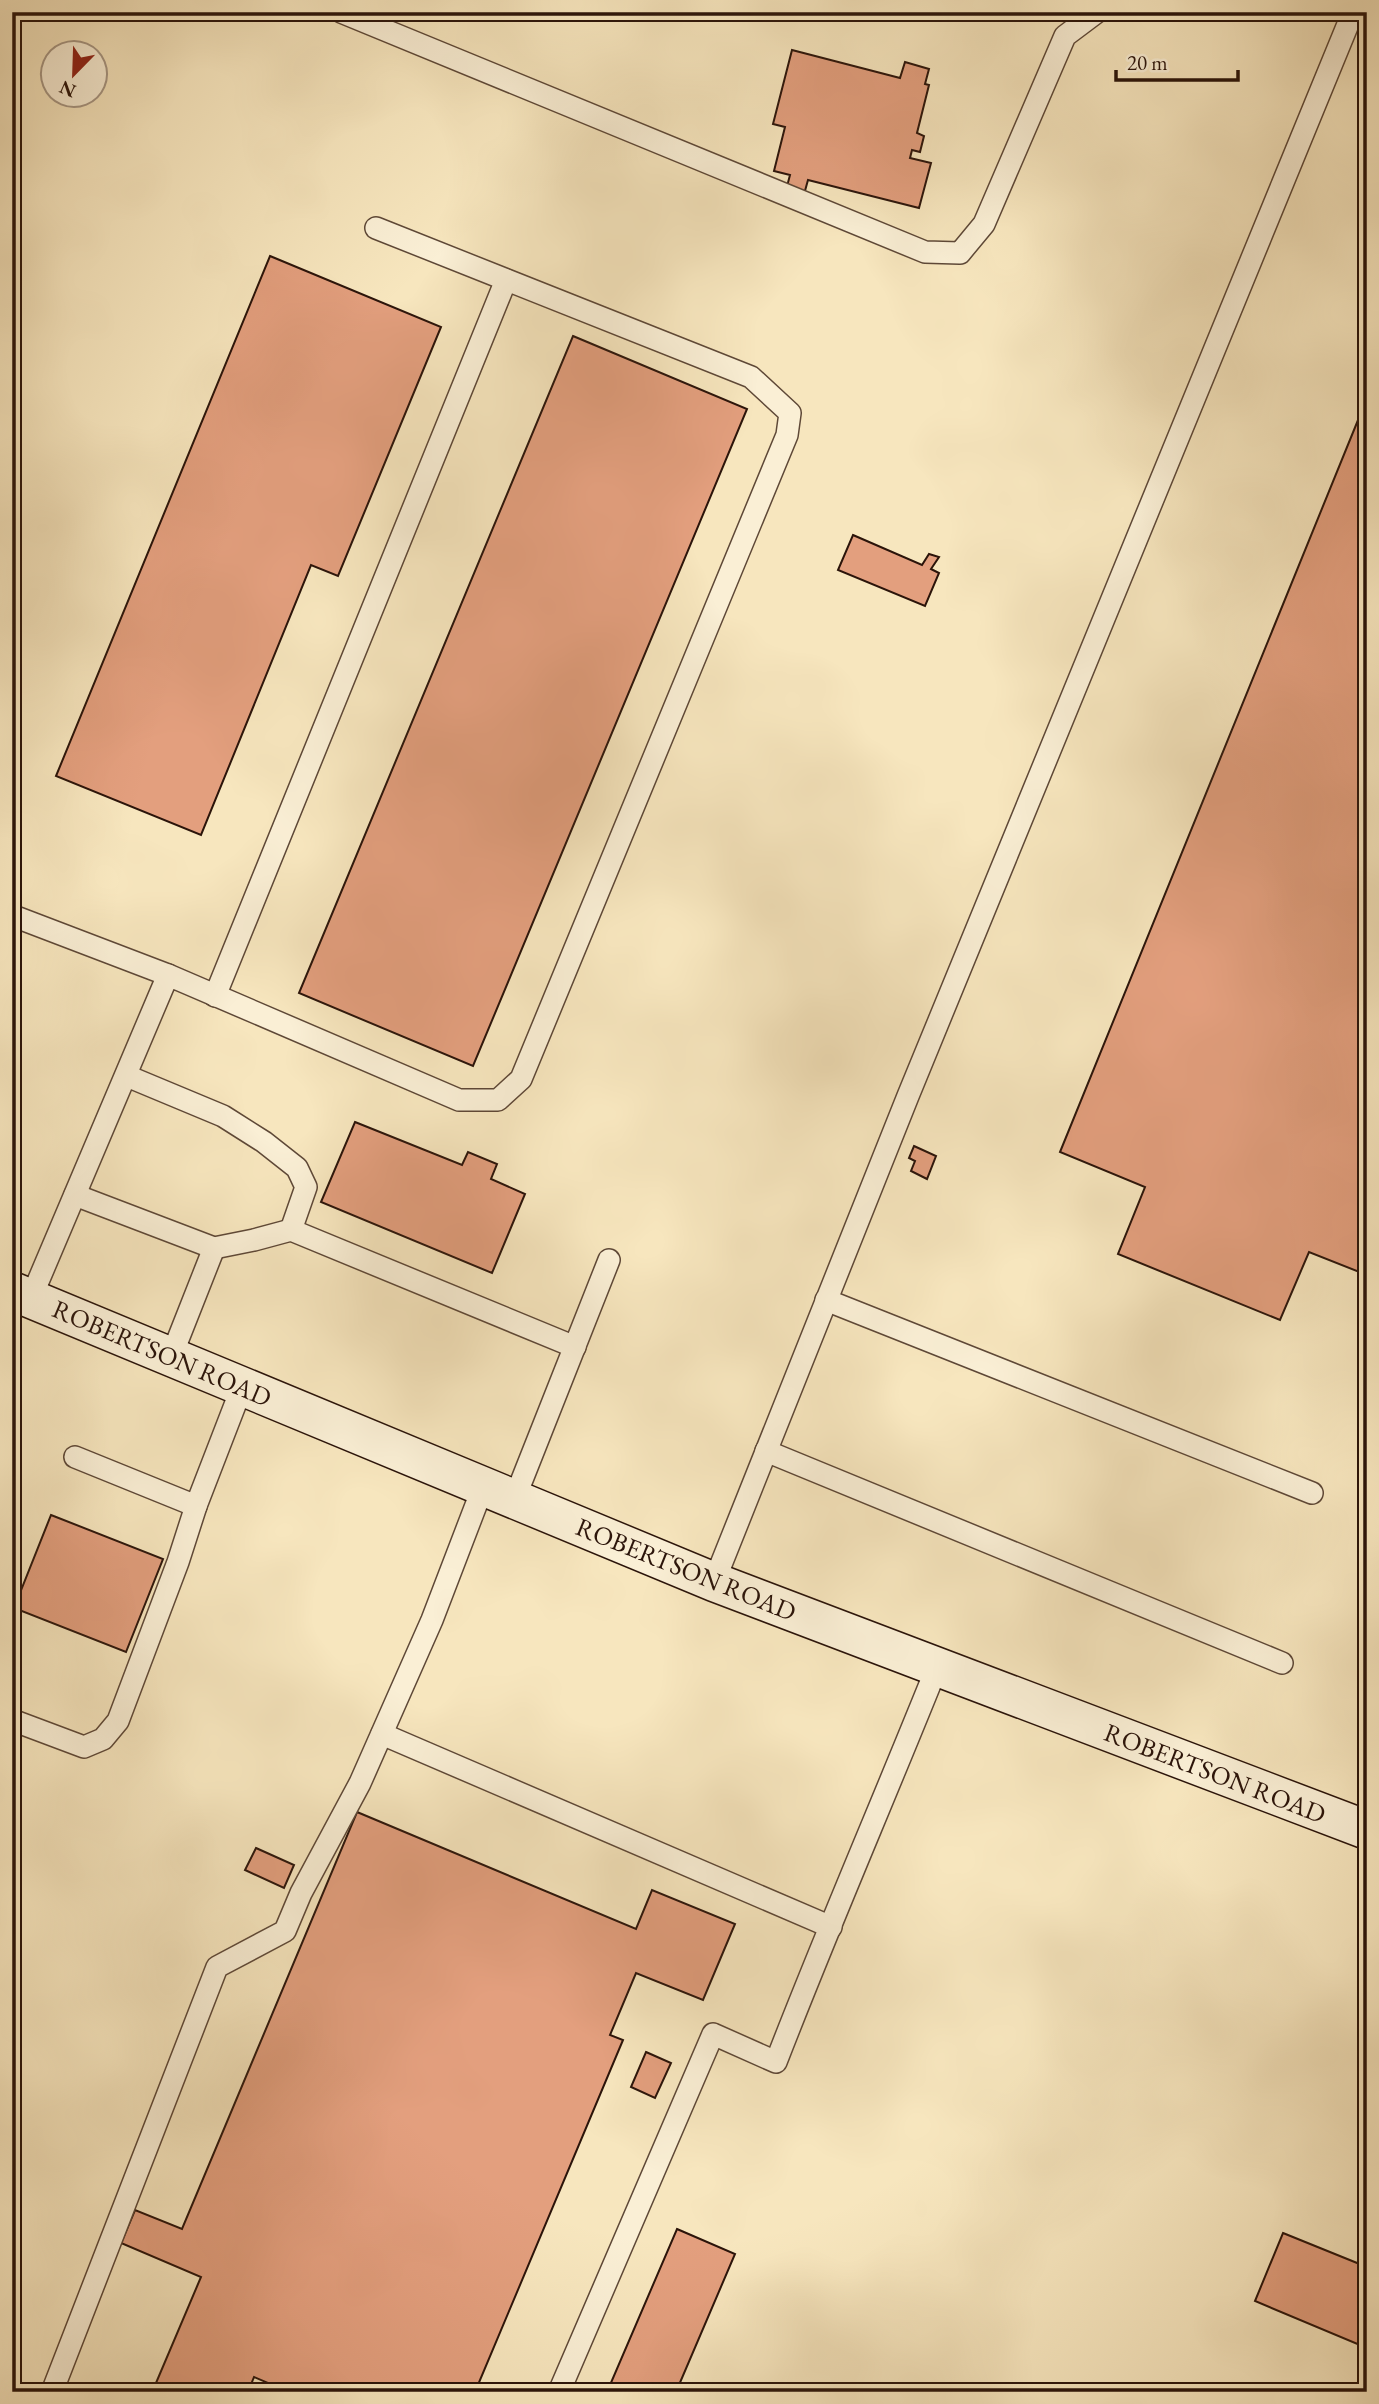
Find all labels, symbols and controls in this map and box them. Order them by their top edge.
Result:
north arrow [38,38,108,108]
scale bar [1116,38,1239,82]
text: 20 m [1127,49,1168,76]
text: N [55,74,80,104]
street label: ROBERTSON ROAD [47,1292,277,1414]
street label: ROBERTSON ROAD [571,1509,801,1629]
street label: ROBERTSON ROAD [1099,1715,1331,1831]

